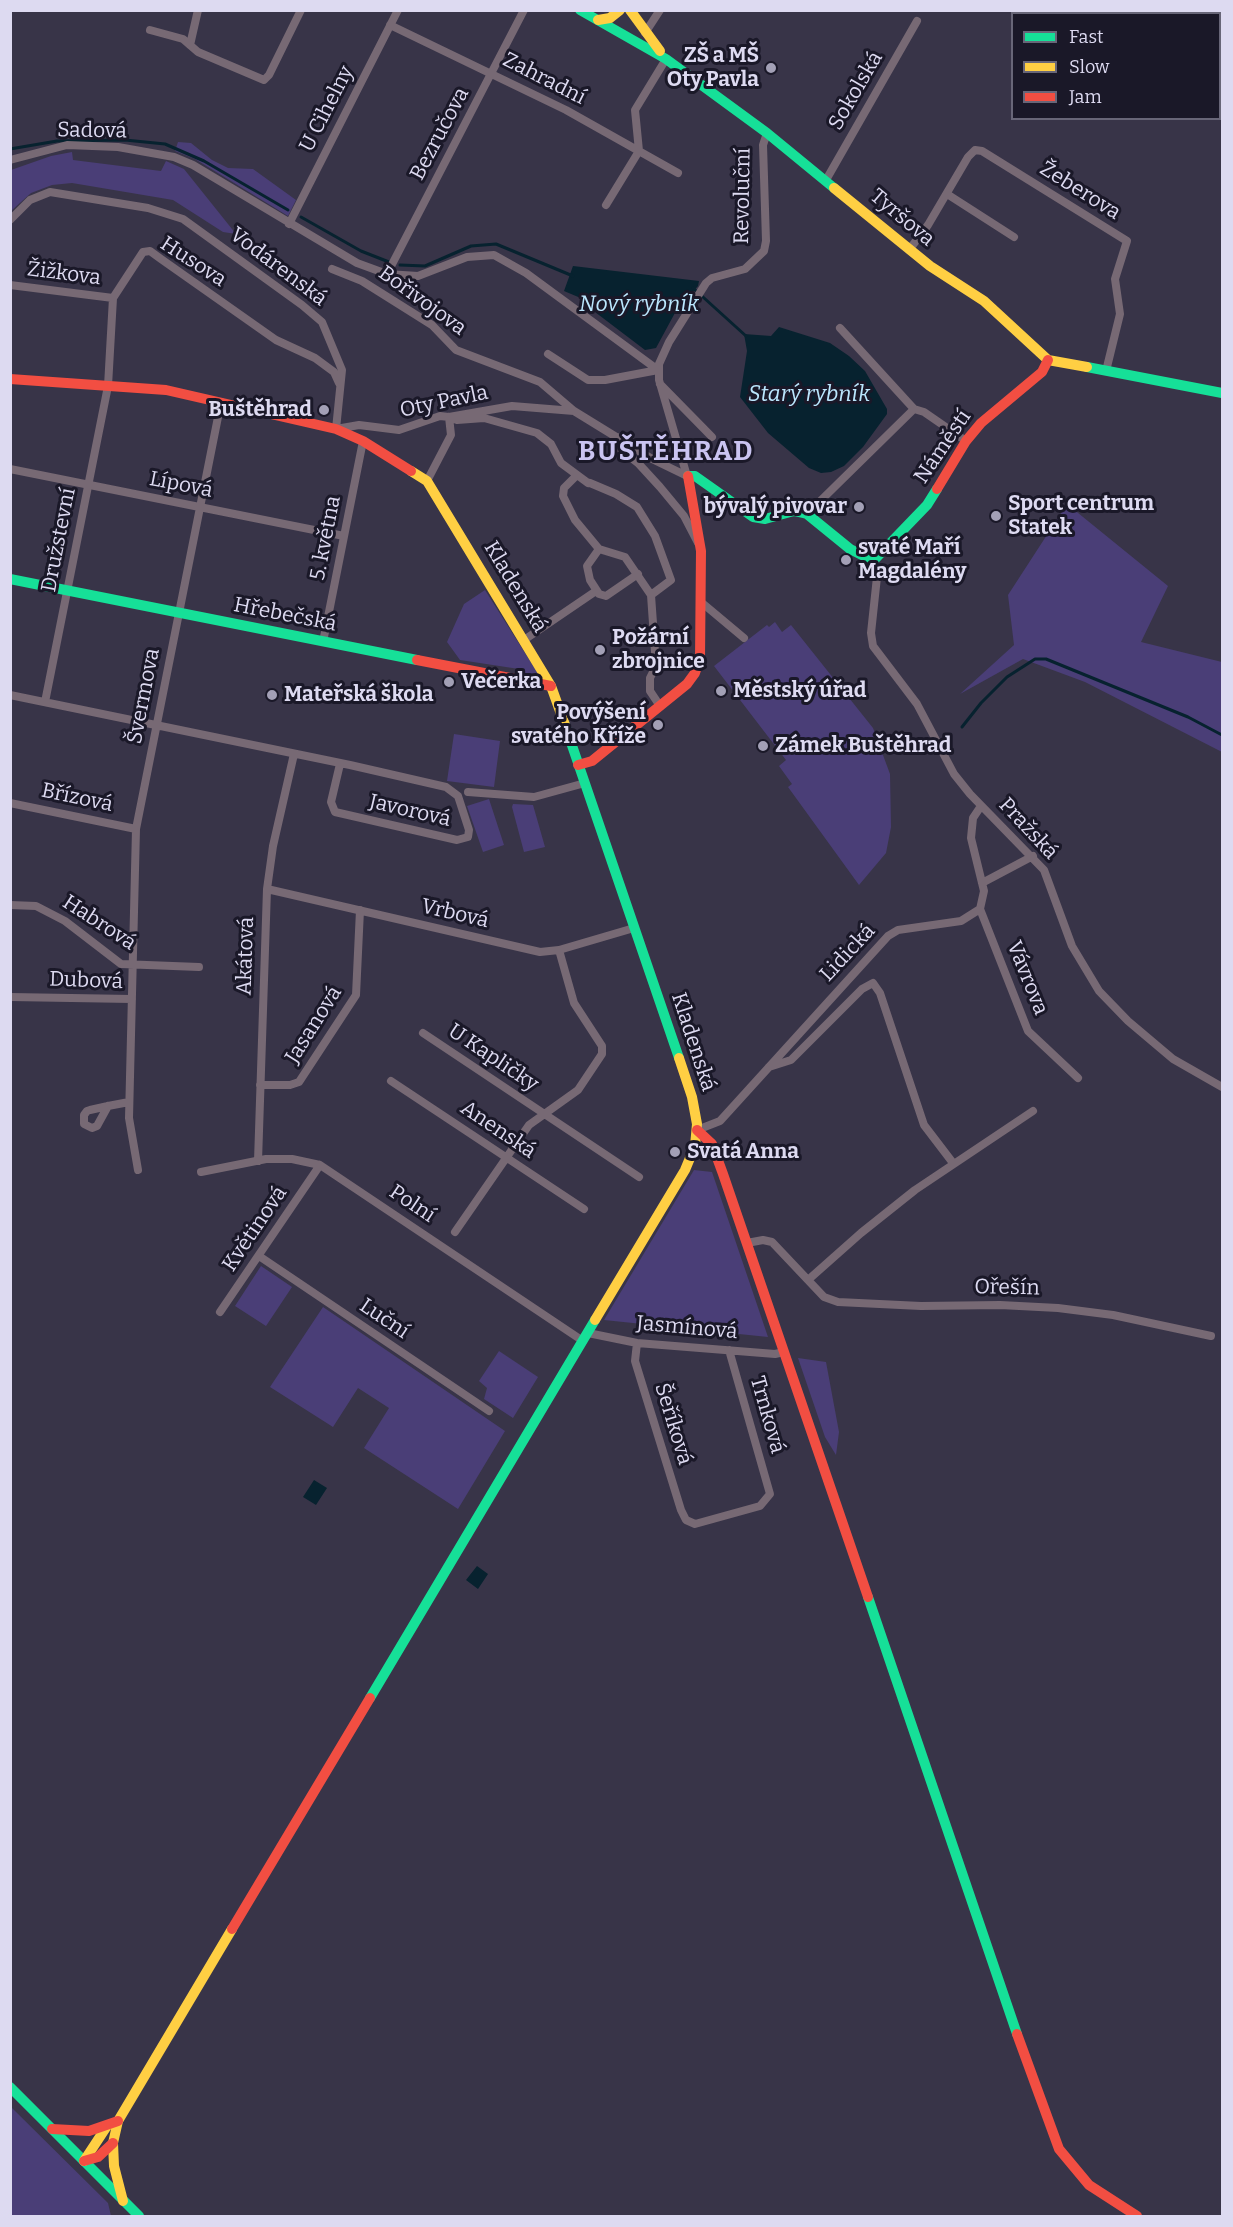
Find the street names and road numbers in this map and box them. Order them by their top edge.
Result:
street label: Zahradní [498,47,590,111]
street label: Sokolská [823,47,889,135]
street label: U Cihelny [295,62,359,156]
street label: Bezručova [405,83,475,185]
street label: Sadová [57,118,127,144]
street label: Revoluční [730,148,756,244]
street label: Žeberova [1035,156,1125,226]
street label: Tyršova [865,184,939,252]
street label: Vodárenská [224,222,332,312]
street label: Husova [155,231,231,293]
street label: Žižkova [26,257,102,291]
street label: Bořivojova [373,261,471,341]
street label: Oty Pavla [398,380,490,424]
street label: Náměstí [909,405,977,489]
street label: Lípová [147,467,215,503]
street label: Družstevní [37,486,81,594]
street label: 5. května [305,494,347,582]
street label: Kladenská [478,537,552,637]
street label: Hřebečská [231,593,339,637]
street label: Švermova [122,646,166,746]
street label: Břízová [39,778,115,818]
street label: Javorová [367,789,453,833]
street label: Pražská [993,793,1063,865]
street label: Habrová [57,890,141,956]
street label: Vrbová [419,894,491,934]
street label: Akátová [232,916,260,996]
street label: Lidická [815,919,881,987]
street label: Vávrova [1001,937,1053,1019]
street label: Dubová [49,967,123,995]
street label: Jasanová [280,982,348,1068]
street label: Kladenská [665,989,721,1095]
street label: U Kapličky [443,1019,543,1097]
street label: Anenská [456,1096,540,1164]
street label: Polní [384,1180,440,1228]
street label: Květinová [217,1182,293,1276]
street label: Ořešín [974,1275,1040,1301]
street label: Luční [354,1293,414,1345]
street label: Jasmínová [635,1311,739,1345]
street label: Trnková [744,1374,790,1456]
street label: Šeříková [649,1380,697,1468]

